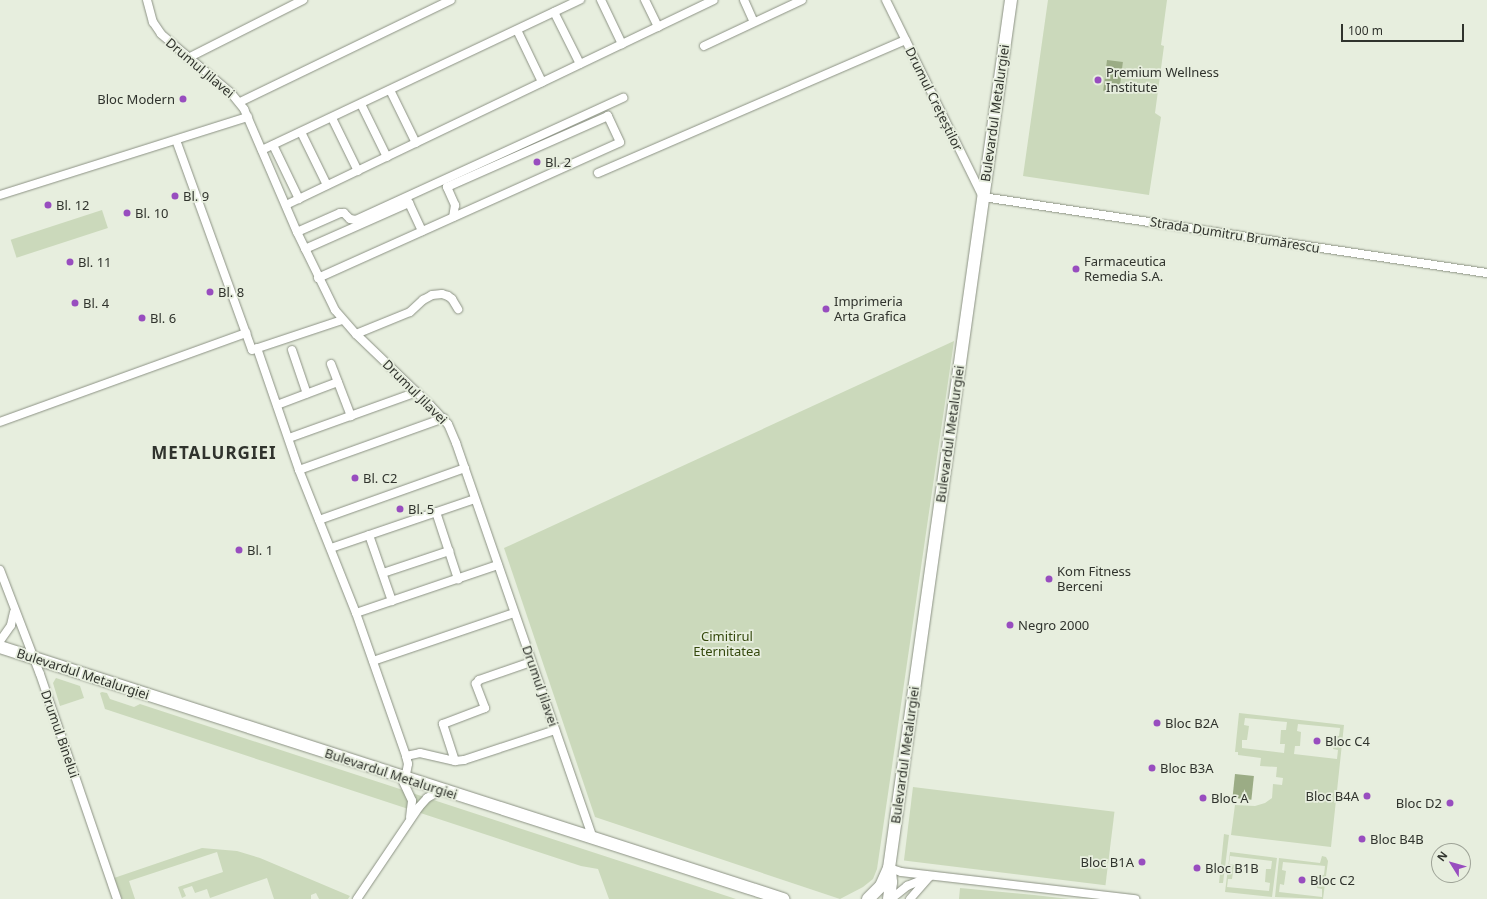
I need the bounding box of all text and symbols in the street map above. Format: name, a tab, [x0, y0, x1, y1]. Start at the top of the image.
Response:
scale bar	[1343, 16, 1466, 42]
text: 100 m	[1348, 22, 1383, 39]
street label: Drumul Jilavei	[163, 35, 237, 101]
street label: Bulevardul Metalurgiei	[978, 43, 1012, 183]
street label: Drumul Crețeștilor	[902, 45, 966, 153]
place label: Premium Wellness Institute	[1106, 65, 1219, 96]
marker: Premium Wellness Institute	[1093, 75, 1103, 85]
place label: Bloc Modern	[97, 91, 175, 107]
marker: Bloc Modern	[178, 94, 188, 104]
place label: Bl. 2	[545, 154, 571, 170]
marker: Bl. 2	[532, 157, 542, 167]
place label: Bl. 9	[183, 188, 209, 204]
marker: Bl. 9	[170, 191, 180, 201]
place label: Bl. 12	[56, 197, 90, 213]
marker: Bl. 12	[43, 200, 53, 210]
place label: Bl. 10	[135, 205, 169, 221]
marker: Bl. 10	[122, 208, 132, 218]
street label: Strada Dumitru Brumărescu	[1149, 214, 1321, 256]
place label: Bl. 11	[78, 254, 112, 270]
place label: Farmaceutica Remedia S.A.	[1084, 254, 1166, 285]
marker: Bl. 11	[65, 257, 75, 267]
marker: Farmaceutica Remedia S.A.	[1071, 264, 1081, 274]
place label: Bl. 8	[218, 284, 244, 300]
marker: Bl. 8	[205, 287, 215, 297]
place label: Imprimeria Arta Grafica	[834, 294, 906, 325]
place label: Bl. 4	[83, 295, 109, 311]
marker: Bl. 4	[70, 298, 80, 308]
marker: Imprimeria Arta Grafica	[821, 304, 831, 314]
place label: Bl. 6	[150, 310, 176, 326]
marker: Bl. 6	[137, 313, 147, 323]
street label: Drumul Jilavei	[380, 357, 450, 427]
street label: Bulevardul Metalurgiei	[933, 364, 967, 504]
district label: METALURGIEI	[151, 443, 277, 463]
place label: Bl. C2	[363, 470, 397, 486]
marker: Bl. C2	[350, 473, 360, 483]
place label: Bl. 5	[408, 501, 434, 517]
marker: Bl. 5	[395, 504, 405, 514]
place label: Bl. 1	[247, 542, 273, 558]
marker: Bl. 1	[234, 545, 244, 555]
place label: Kom Fitness Berceni	[1057, 564, 1131, 595]
marker: Kom Fitness Berceni	[1044, 574, 1054, 584]
place label: Negro 2000	[1018, 617, 1089, 633]
marker: Negro 2000	[1005, 620, 1015, 630]
park label: Cimitirul Eternitatea	[693, 629, 761, 660]
street label: Drumul Jilavei	[519, 643, 561, 729]
street label: Bulevardul Metalurgiei	[15, 645, 151, 703]
street label: Bulevardul Metalurgiei	[888, 685, 922, 825]
street label: Drumul Binelui	[38, 688, 82, 780]
place label: Bloc B2A	[1165, 715, 1218, 731]
marker: Bloc B2A	[1152, 718, 1162, 728]
place label: Bloc C4	[1325, 733, 1370, 749]
marker: Bloc C4	[1312, 736, 1322, 746]
street label: Bulevardul Metalurgiei	[323, 745, 459, 803]
place label: Bloc B3A	[1160, 760, 1213, 776]
marker: Bloc B3A	[1147, 763, 1157, 773]
place label: Bloc B4A	[1306, 788, 1359, 804]
place label: Bloc A	[1211, 790, 1249, 806]
marker: Bloc B4A	[1362, 791, 1372, 801]
marker: Bloc A	[1198, 793, 1208, 803]
place label: Bloc D2	[1396, 795, 1442, 811]
marker: Bloc D2	[1445, 798, 1455, 808]
place label: Bloc B4B	[1370, 831, 1424, 847]
marker: Bloc B4B	[1357, 834, 1367, 844]
north arrow	[1431, 843, 1471, 883]
text: N	[1433, 848, 1450, 864]
place label: Bloc B1A	[1081, 854, 1134, 870]
marker: Bloc B1A	[1137, 857, 1147, 867]
place label: Bloc B1B	[1205, 860, 1259, 876]
marker: Bloc B1B	[1192, 863, 1202, 873]
place label: Bloc C2	[1310, 872, 1355, 888]
marker: Bloc C2	[1297, 875, 1307, 885]

